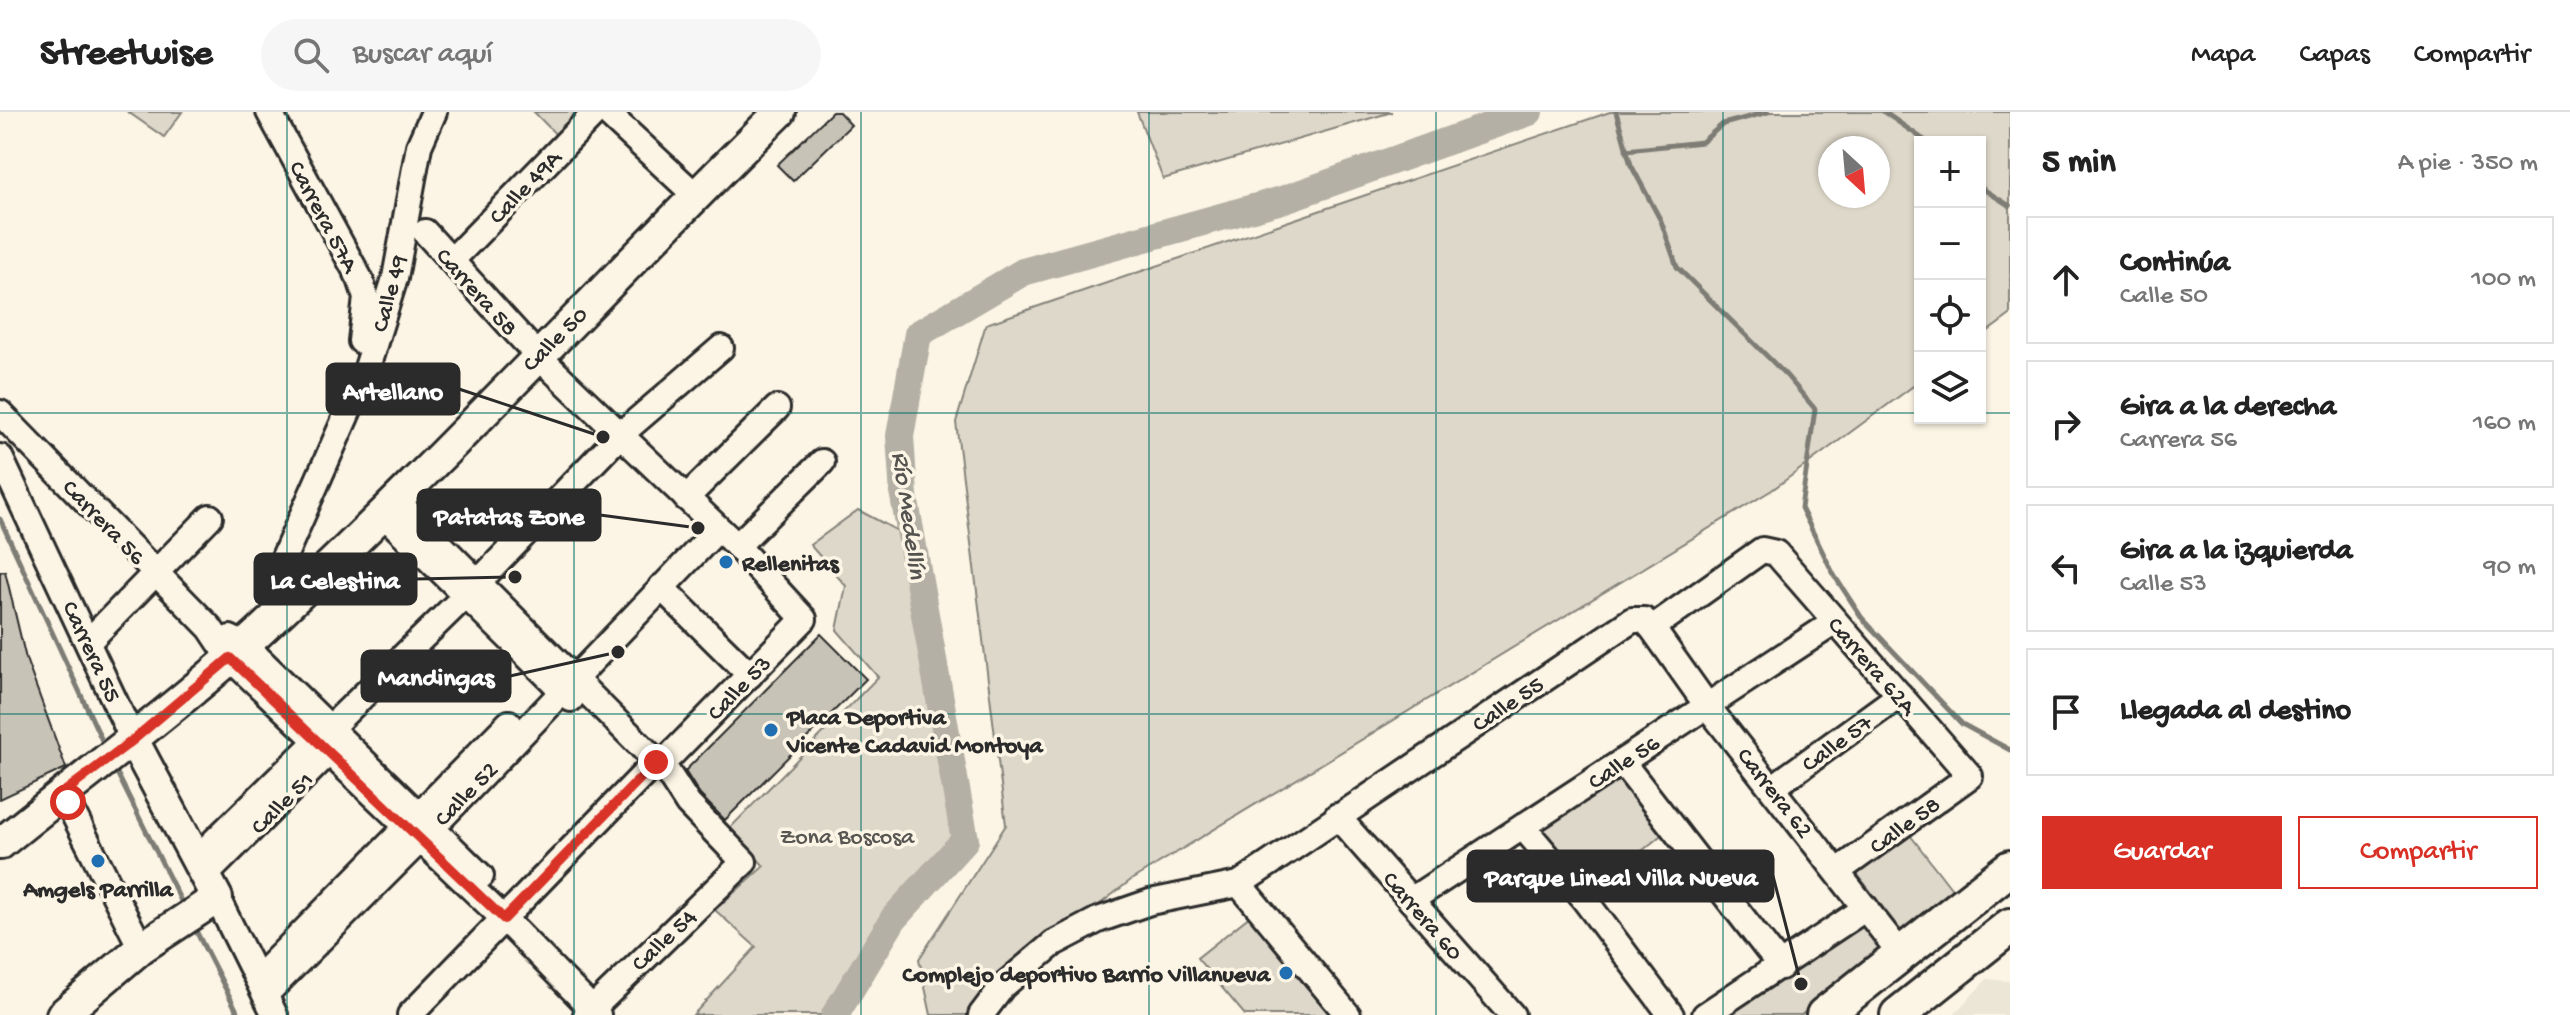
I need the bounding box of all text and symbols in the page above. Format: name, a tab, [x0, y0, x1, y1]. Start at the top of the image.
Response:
search box	[261, 19, 821, 91]
text: Streetwise	[40, 33, 213, 77]
icon: search	[289, 33, 333, 77]
text: Buscar aquí	[353, 38, 493, 73]
text: Mapa	[2191, 39, 2255, 72]
text: Capas	[2299, 39, 2370, 72]
text: Compartir	[2414, 39, 2530, 72]
north arrow	[1818, 136, 1890, 208]
map controls	[1914, 136, 1986, 424]
button: +	[1914, 136, 1986, 208]
street label: Calle 49A	[484, 144, 570, 232]
text: 5 min	[2042, 144, 2116, 184]
text: A pie · 350 m	[2398, 149, 2538, 180]
street label: Carrera 57A	[280, 157, 364, 280]
button: −	[1914, 208, 1986, 280]
street label: Carrera 58	[428, 243, 523, 344]
text: Continúa	[2120, 247, 2230, 282]
street label: Calle 49	[367, 252, 416, 336]
icon: ahead	[2044, 258, 2088, 302]
text: 100 m	[2471, 265, 2536, 296]
button: locate	[1914, 280, 1986, 352]
text: Calle 50	[2120, 282, 2208, 313]
street label: Calle 50	[518, 302, 595, 379]
button: layers	[1914, 352, 1986, 424]
callout: Artellano	[327, 364, 459, 414]
text: Artellano	[342, 379, 444, 410]
text: Gira a la derecha	[2120, 391, 2336, 426]
icon: right	[2044, 402, 2088, 446]
text: 160 m	[2473, 409, 2536, 440]
text: Carrera 56	[2120, 426, 2237, 457]
water label: Río Medellín	[882, 450, 931, 582]
street label: Carrera 56	[55, 475, 151, 573]
callout: Patatas Zone	[418, 490, 600, 540]
text: Patatas Zone	[432, 504, 586, 535]
text: Gira a la izquierda	[2120, 535, 2353, 570]
icon: left	[2044, 546, 2088, 590]
place label: Rellenitas	[741, 551, 840, 580]
marker: Rellenitas	[717, 553, 735, 571]
text: 90 m	[2484, 553, 2536, 584]
callout: La Celestina	[255, 554, 416, 604]
text: La Celestina	[270, 568, 401, 599]
text: Calle 53	[2120, 570, 2207, 601]
street label: Carrera 55	[54, 597, 126, 708]
street label: Carrera 62A	[1820, 612, 1922, 724]
callout: Mandingas	[362, 651, 510, 701]
street label: Calle 53	[702, 651, 779, 728]
text: Mandingas	[378, 665, 496, 696]
street label: Calle 55	[1468, 671, 1550, 740]
icon: arrive	[2044, 690, 2088, 734]
text: Llegada al destino	[2120, 695, 2351, 730]
place label: Placa Deportiva Vicente Cadavid Montoya	[785, 705, 1044, 762]
street label: Calle 57	[1797, 709, 1879, 780]
marker: Placa Deportiva Vicente Cadavid Montoya	[762, 721, 780, 739]
street label: Calle 56	[1584, 730, 1667, 798]
street label: Carrera 62	[1729, 743, 1818, 845]
route end	[638, 744, 674, 780]
street label: Calle 52	[430, 757, 506, 834]
street label: Calle 51	[246, 767, 321, 842]
route start	[50, 784, 86, 820]
street label: Calle 58	[1865, 791, 1947, 862]
button: Guardar	[2042, 816, 2282, 889]
button: Compartir	[2298, 816, 2538, 889]
park label: Zona Boscosa	[780, 824, 915, 853]
callout: Parque Lineal Villa Nueva	[1468, 851, 1773, 901]
marker: Amgels Parrilla	[89, 852, 107, 870]
text: Parque Lineal Villa Nueva	[1482, 865, 1759, 896]
street label: Carrera 60	[1375, 867, 1468, 968]
place label: Amgels Parrilla	[22, 877, 175, 906]
street label: Calle 54	[627, 904, 705, 979]
place label: Complejo deportivo Barrio Villanueva	[903, 962, 1272, 991]
marker: Complejo deportivo Barrio Villanueva	[1277, 964, 1295, 982]

